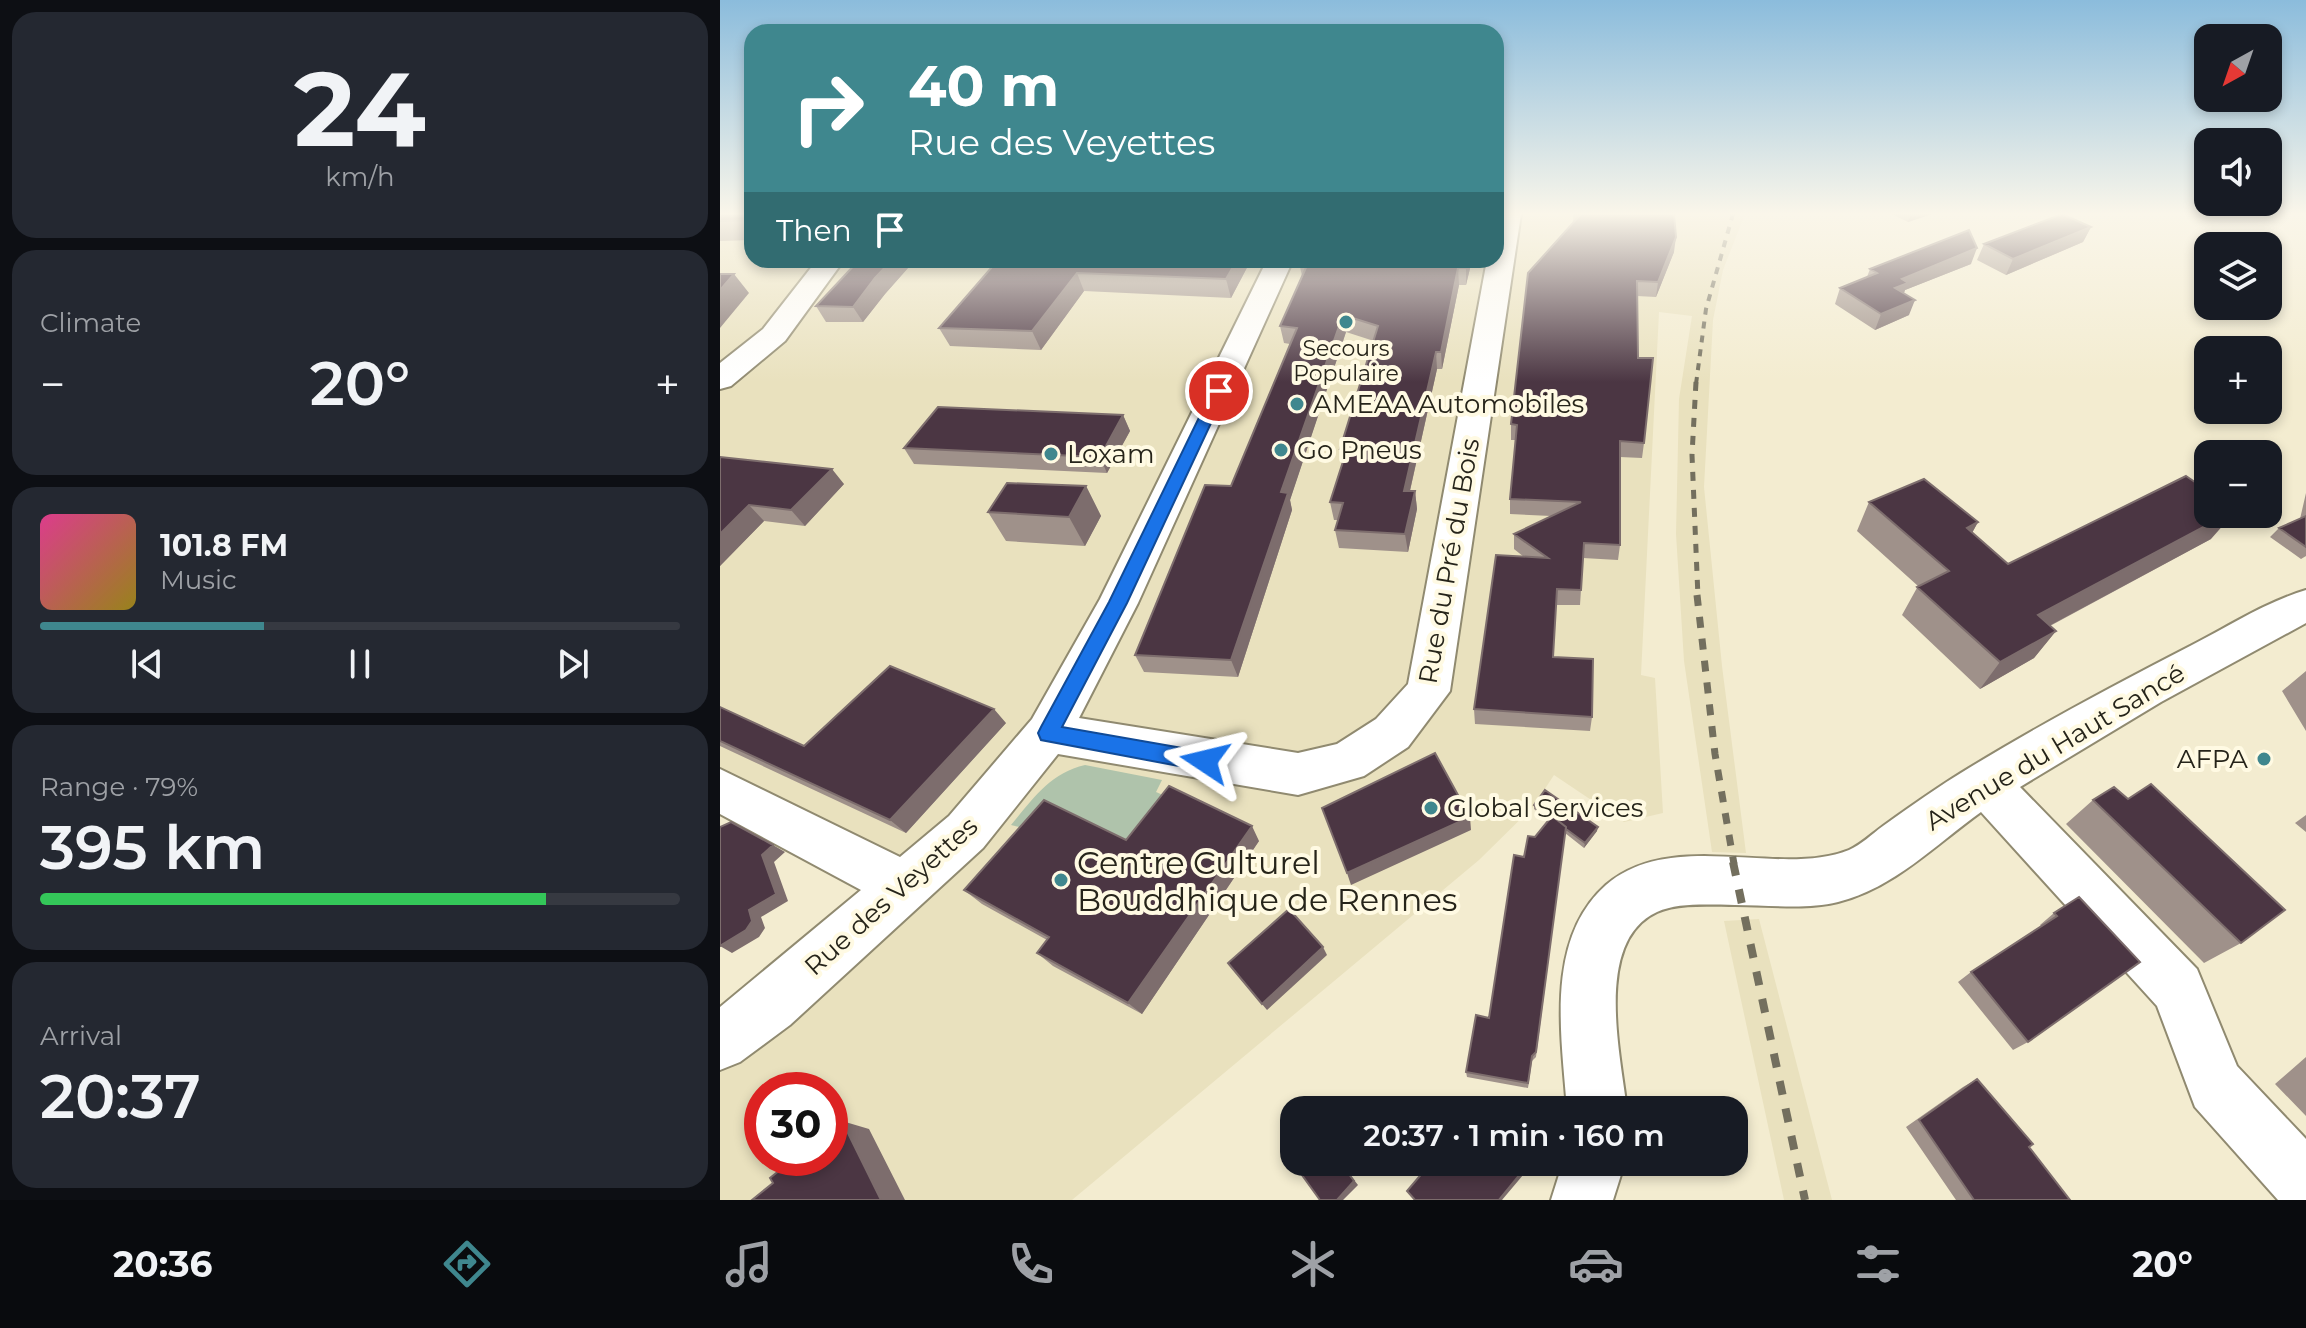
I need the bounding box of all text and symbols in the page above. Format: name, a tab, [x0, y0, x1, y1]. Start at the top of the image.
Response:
north arrow	[2194, 24, 2282, 112]
map controls	[2194, 24, 2282, 528]
text: 24	[294, 45, 426, 172]
text: 40 m	[908, 52, 1059, 120]
icon: right	[776, 56, 880, 160]
text: Rue des Veyettes	[908, 120, 1215, 164]
button: sound	[2194, 128, 2282, 216]
text: km/h	[325, 161, 395, 193]
icon: arrive	[868, 208, 912, 252]
text: Then	[776, 212, 852, 249]
button: layers	[2194, 232, 2282, 320]
text: Climate	[40, 307, 141, 339]
marker: Secours Populaire	[1337, 313, 1355, 331]
place label: Secours Populaire	[1293, 335, 1399, 387]
button: +	[2194, 336, 2282, 424]
text: 20°	[310, 347, 410, 420]
text: −	[40, 357, 65, 411]
text: +	[655, 357, 680, 411]
pin	[1185, 357, 1253, 425]
icon: arrive	[1197, 369, 1241, 413]
place label: AMEAA Automobiles	[1313, 388, 1584, 420]
marker: AMEAA Automobiles	[1288, 395, 1306, 413]
place label: Go Pneus	[1297, 434, 1422, 466]
street label: Rue du Pré du Bois	[1412, 436, 1486, 686]
place label: Loxam	[1067, 438, 1155, 470]
button: −	[2194, 440, 2282, 528]
marker: Go Pneus	[1272, 441, 1290, 459]
marker: Loxam	[1042, 445, 1060, 463]
text: 101.8 FM	[160, 527, 288, 564]
text: Music	[160, 564, 237, 596]
icon: previous	[125, 642, 169, 686]
icon: pause	[338, 642, 382, 686]
icon: next	[551, 642, 595, 686]
street label: Avenue du Haut Sancé	[1919, 657, 2191, 837]
position arrow	[1163, 719, 1247, 803]
place label: AFPA	[2177, 743, 2248, 775]
marker: AFPA	[2255, 750, 2273, 768]
text: Range · 79%	[40, 771, 198, 803]
place label: Global Services	[1447, 792, 1643, 824]
marker: Global Services	[1422, 799, 1440, 817]
street label: Rue des Veyettes	[798, 810, 984, 982]
text: 395 km	[40, 811, 265, 884]
place label: Centre Culturel Bouddhique de Rennes	[1077, 843, 1457, 919]
marker: Centre Culturel Bouddhique de Rennes	[1052, 871, 1070, 889]
text: Arrival	[40, 1020, 122, 1052]
text: 20:37	[40, 1060, 201, 1133]
speed limit sign: 30	[744, 1072, 848, 1176]
text: 20:37 · 1 min · 160 m	[1363, 1117, 1665, 1154]
icon: directions	[439, 1236, 495, 1292]
icon: music	[721, 1236, 777, 1292]
icon: phone	[1003, 1236, 1059, 1292]
icon: climate	[1285, 1236, 1341, 1292]
icon: car	[1568, 1236, 1624, 1292]
icon: filters	[1850, 1236, 1906, 1292]
text: 20:36	[113, 1242, 212, 1286]
text: 20°	[2132, 1242, 2193, 1286]

